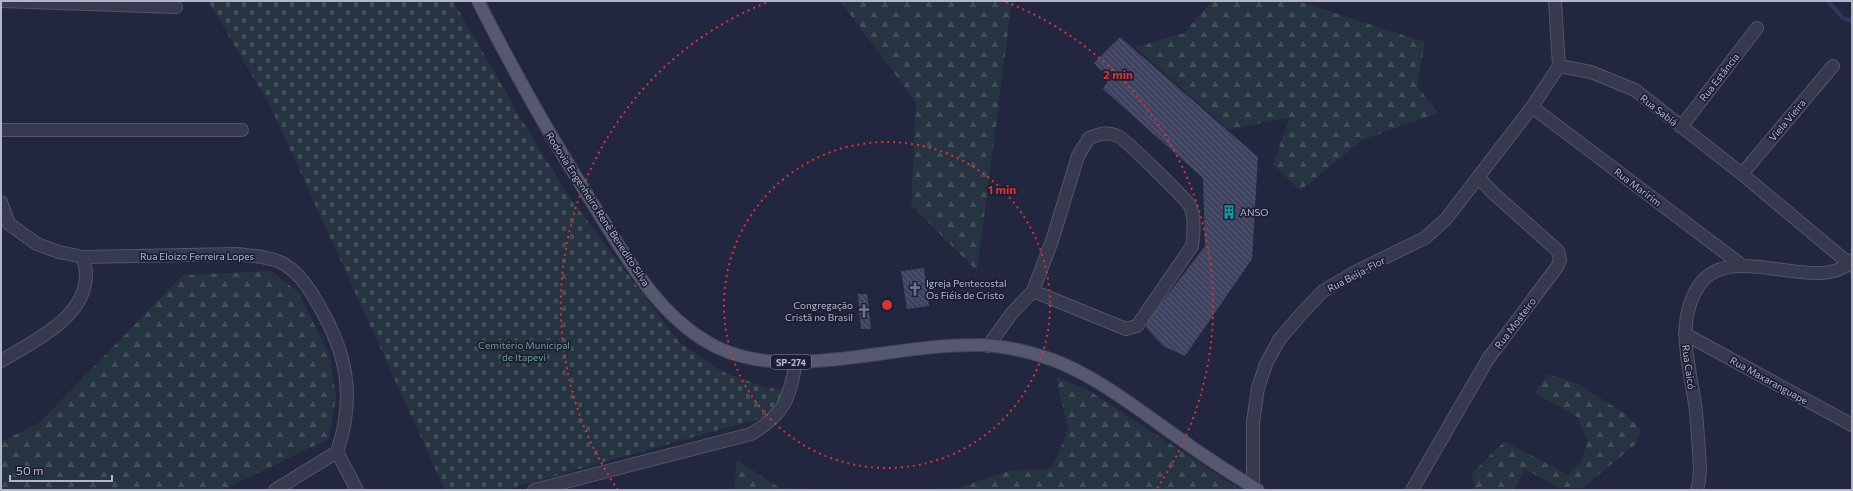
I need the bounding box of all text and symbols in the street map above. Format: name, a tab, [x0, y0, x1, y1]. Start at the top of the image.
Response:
street label: Rua Estância	[1697, 51, 1741, 103]
text: 2 min	[1103, 67, 1133, 81]
street label: Rua Sabiá	[1638, 92, 1680, 128]
street label: Viela Vieira	[1766, 97, 1808, 143]
street label: Rodovia Engenheiro Renê Benedito Silva	[544, 130, 652, 288]
street label: Rua Maririm	[1612, 165, 1664, 209]
text: 1 min	[988, 182, 1016, 196]
building icon: ANSO	[1221, 204, 1237, 220]
place label: ANSO	[1240, 206, 1268, 218]
street label: Rua Eloizo Ferreira Lopes	[140, 250, 255, 262]
street label: Rua Beija-Flor	[1325, 254, 1387, 294]
place label: Igreja Pentecostal Os Fiéis de Cristo	[926, 277, 1007, 301]
church icon: Igreja Pentecostal Os Fiéis de Cristo	[907, 281, 923, 297]
street label: Rua Mosteiro	[1492, 295, 1538, 351]
centre of rings	[880, 298, 894, 312]
place label: Congregação Cristã no Brasil	[785, 299, 853, 323]
church icon: Congregação Cristã no Brasil	[856, 303, 872, 319]
park label: Cemitério Municipal de Itapevi	[478, 339, 570, 363]
street label: Rua Caicó	[1680, 344, 1698, 390]
street label: Rua Maxaranguape	[1728, 354, 1810, 406]
road number: SP-274	[771, 355, 811, 369]
scale bar	[10, 457, 112, 483]
text: 50 m	[16, 463, 44, 477]

